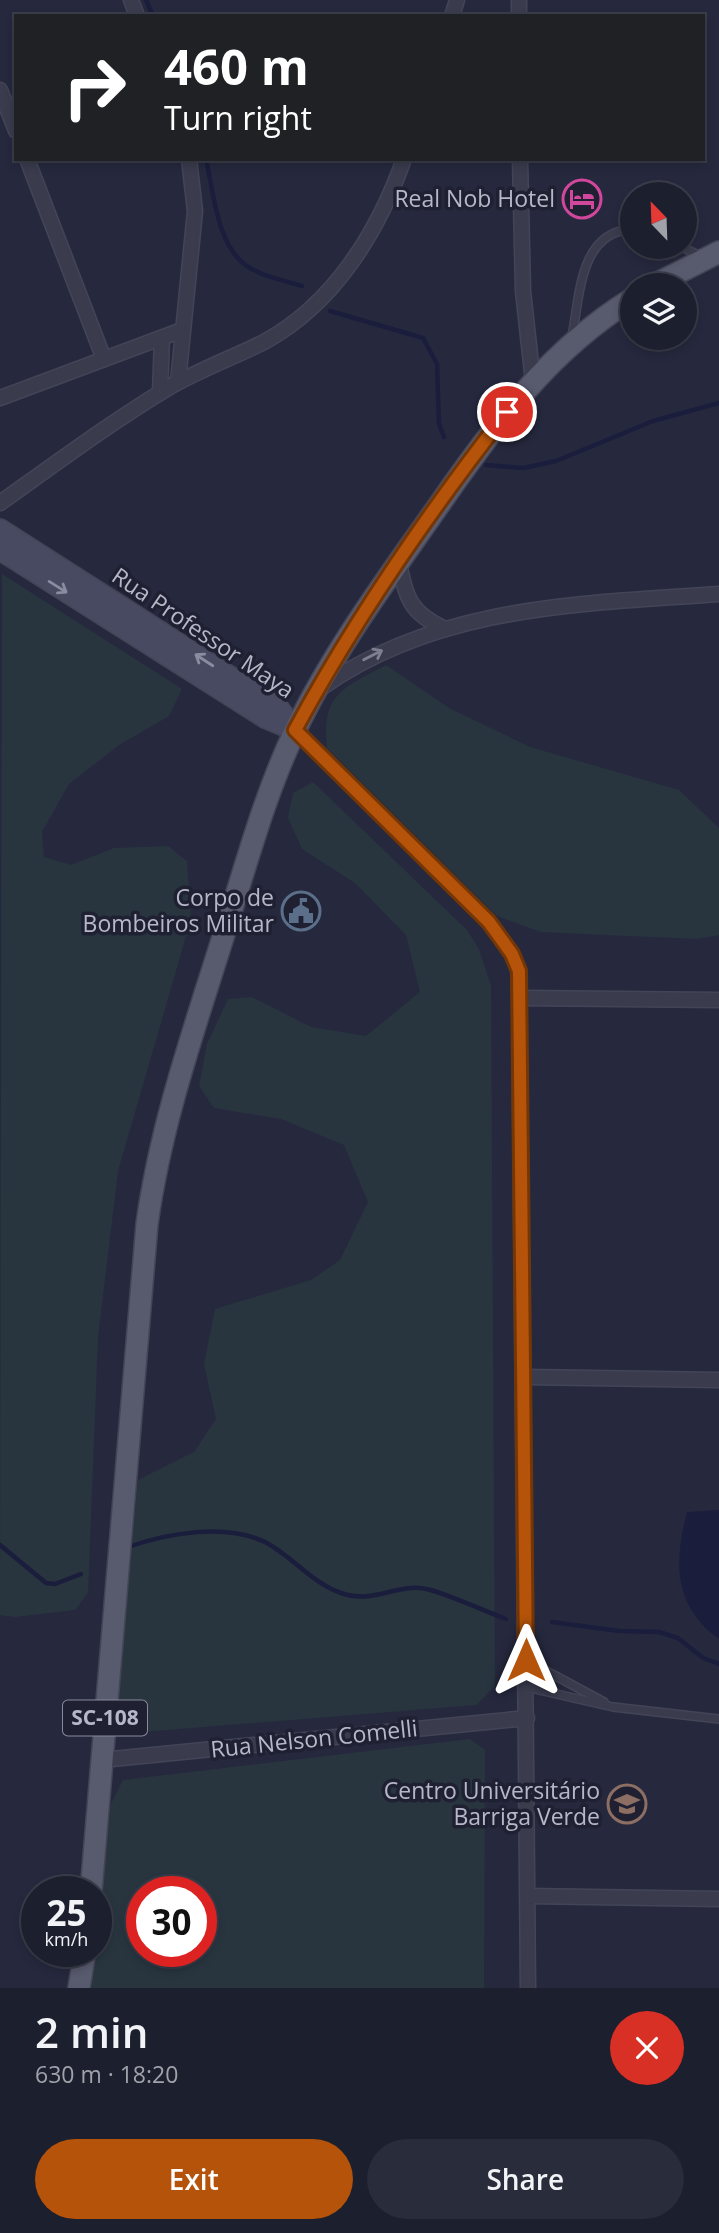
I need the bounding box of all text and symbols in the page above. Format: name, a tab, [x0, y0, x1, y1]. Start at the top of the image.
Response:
text: 460 m	[164, 33, 309, 99]
icon: right	[49, 42, 140, 133]
text: Turn right	[164, 96, 312, 139]
hotel icon: Real Nob Hotel	[561, 178, 603, 220]
place label: Real Nob Hotel	[394, 182, 555, 214]
north arrow	[620, 182, 696, 259]
map controls	[620, 182, 697, 350]
button: layers	[620, 273, 697, 350]
pin	[477, 382, 537, 442]
icon: arrive	[488, 393, 526, 431]
street label: Rua Professor Maya	[106, 559, 301, 705]
one-way arrow	[47, 580, 67, 594]
one-way arrow	[362, 648, 383, 662]
one-way arrow	[194, 652, 214, 666]
place label: Corpo de Bombeiros Militar	[83, 881, 275, 939]
public building icon: Corpo de Bombeiros Militar	[280, 890, 322, 932]
position arrow	[489, 1623, 563, 1697]
road number: SC-108	[63, 1700, 147, 1736]
street label: Rua Nelson Comelli	[209, 1711, 419, 1765]
place label: Centro Universitário Barriga Verde	[384, 1774, 600, 1832]
school or university icon: Centro Universitário Barriga Verde	[606, 1783, 648, 1825]
speed limit sign: 30	[126, 1876, 217, 1967]
text: 25	[46, 1889, 87, 1936]
text: km/h	[45, 1927, 88, 1951]
text: 2 min	[35, 2003, 148, 2060]
button: close	[610, 2011, 684, 2085]
text: 630 m · 18:20	[35, 2058, 178, 2090]
button: Exit	[35, 2139, 353, 2219]
button: Share	[367, 2139, 684, 2219]

